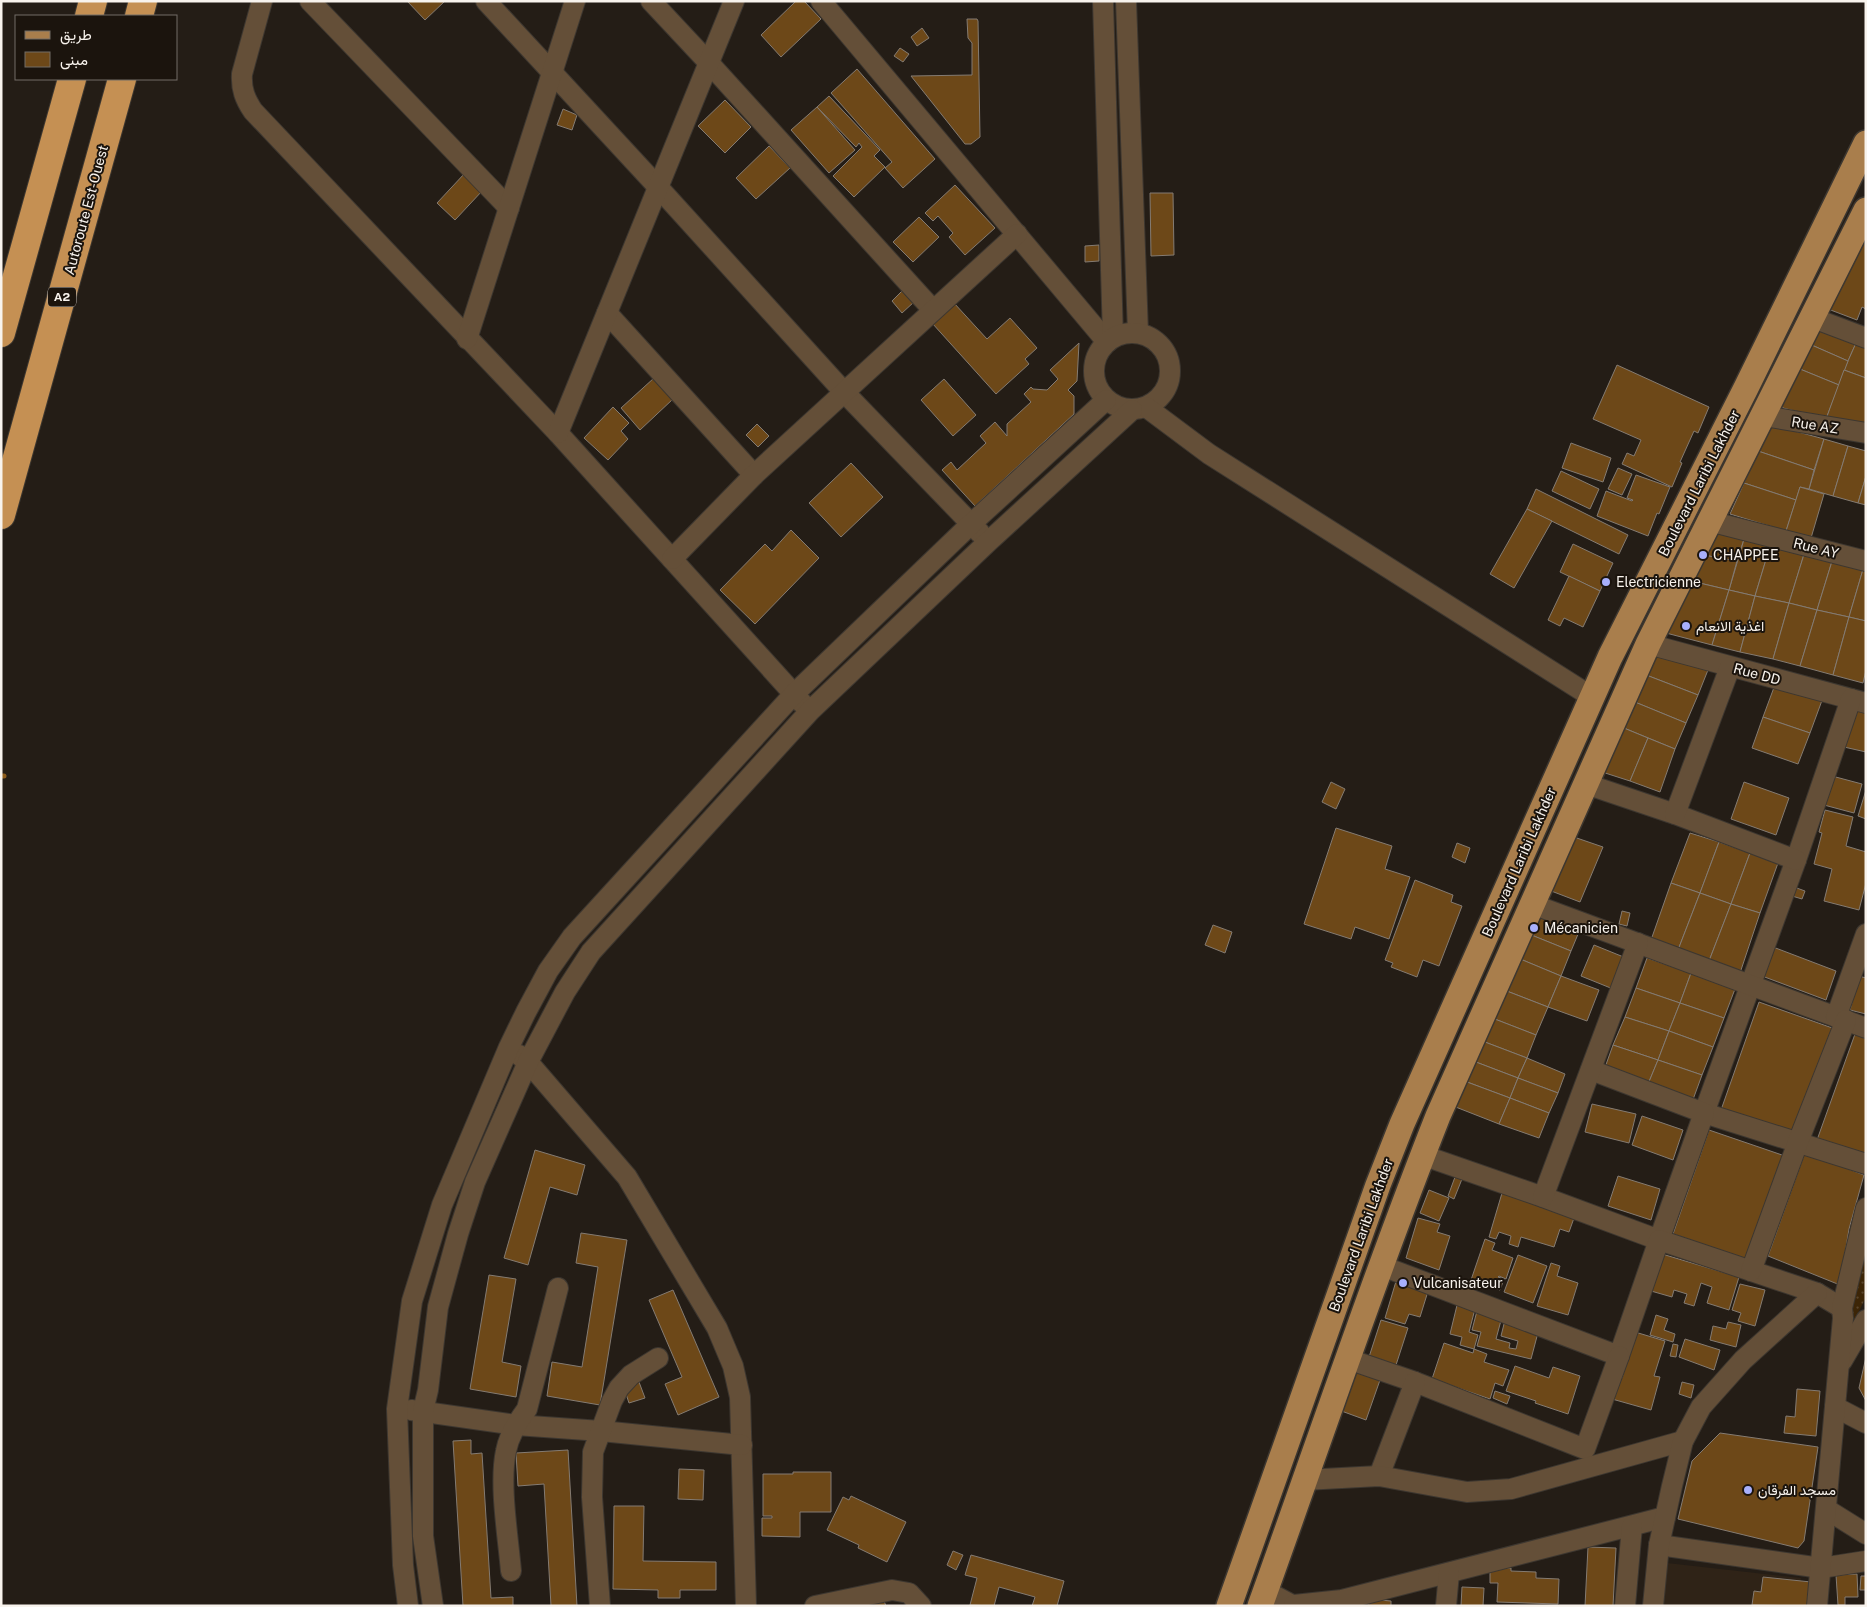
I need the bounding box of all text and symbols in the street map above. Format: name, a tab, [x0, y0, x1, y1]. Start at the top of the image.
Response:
legend	[15, 15, 178, 80]
text: طريق	[60, 26, 92, 45]
text: مبنى	[60, 51, 88, 70]
street label: Autoroute Est-Ouest	[61, 143, 111, 277]
road number: A2	[48, 288, 76, 306]
street label: Boulevard Laribi Lakhder	[1655, 407, 1743, 559]
street label: Rue AZ	[1790, 413, 1840, 437]
street label: Rue AY	[1792, 535, 1841, 561]
place label: CHAPPEE	[1713, 547, 1779, 563]
marker: CHAPPEE	[1697, 549, 1709, 561]
place label: Electricienne	[1616, 574, 1701, 590]
marker: Electricienne	[1600, 576, 1612, 588]
place label: اغذية الانعام	[1696, 618, 1764, 635]
marker: اغذية الانعام	[1680, 620, 1692, 632]
street label: Rue DD	[1732, 660, 1782, 688]
street label: Boulevard Laribi Lakhder	[1479, 785, 1559, 939]
place label: Mécanicien	[1544, 920, 1618, 936]
marker: Mécanicien	[1528, 922, 1540, 934]
street label: Boulevard Laribi Lakhder	[1326, 1156, 1396, 1314]
place label: Vulcanisateur	[1413, 1275, 1503, 1291]
marker: Vulcanisateur	[1397, 1277, 1409, 1289]
place label: مسجد الفرقان	[1758, 1482, 1836, 1499]
marker: مسجد الفرقان	[1742, 1484, 1754, 1496]

